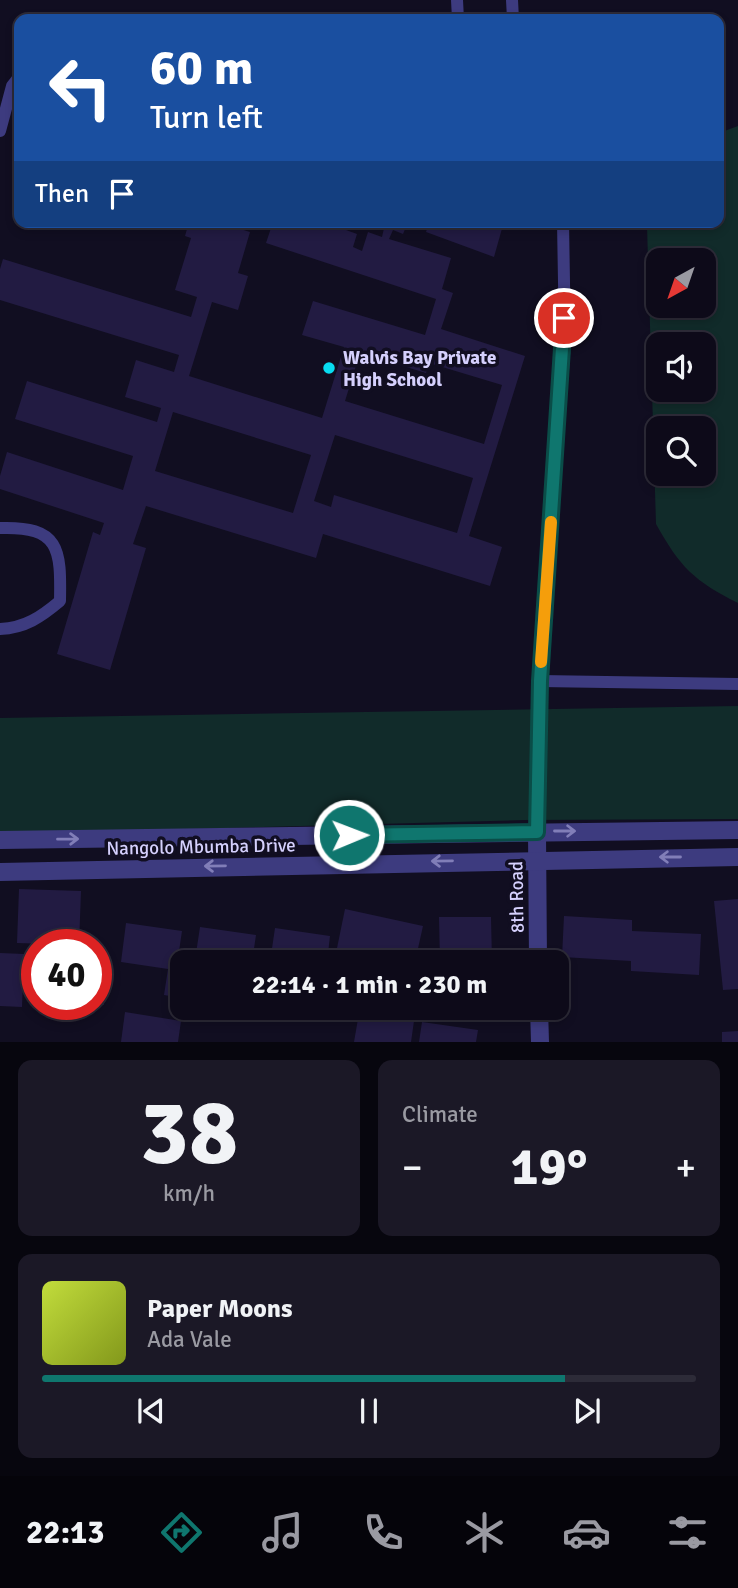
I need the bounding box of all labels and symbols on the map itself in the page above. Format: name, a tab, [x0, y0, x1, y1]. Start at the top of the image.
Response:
north arrow	[646, 248, 716, 318]
pin	[534, 288, 594, 348]
place label: Walvis Bay Private High School	[343, 346, 496, 392]
marker: Walvis Bay Private High School	[321, 360, 337, 376]
position arrow	[312, 798, 386, 872]
one-way arrow	[553, 824, 576, 838]
one-way arrow	[56, 832, 79, 846]
street label: Nangolo Mbumba Drive	[106, 833, 296, 861]
one-way arrow	[659, 851, 682, 864]
one-way arrow	[431, 854, 454, 868]
one-way arrow	[204, 860, 227, 873]
street label: 8th Road	[504, 861, 530, 933]
speed limit sign: 40	[21, 929, 112, 1020]

